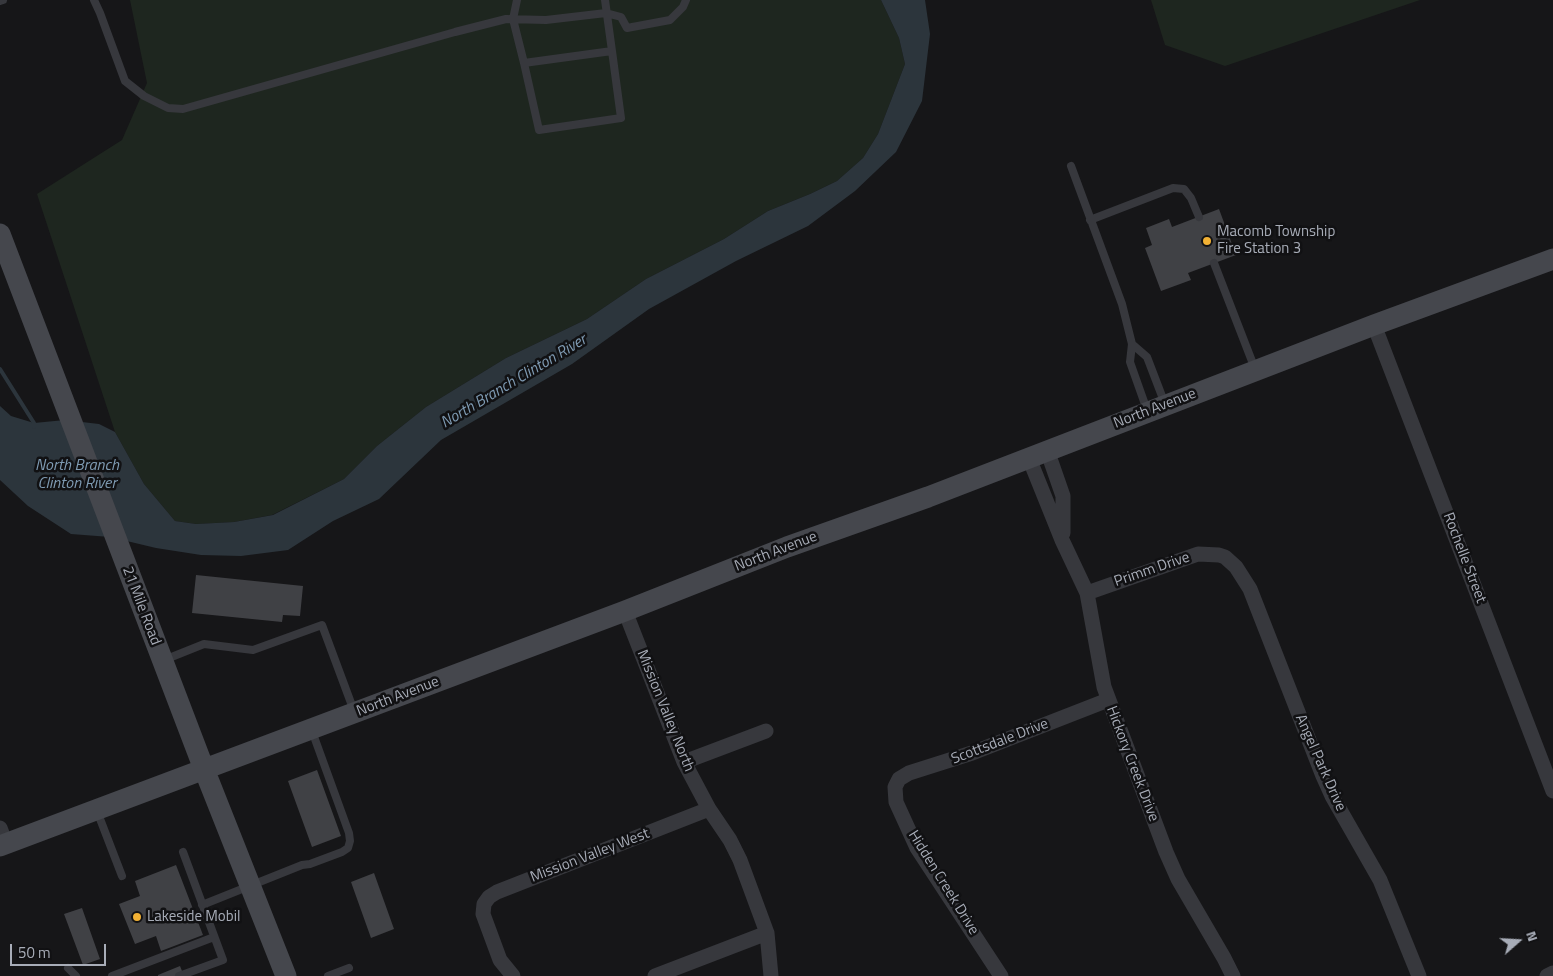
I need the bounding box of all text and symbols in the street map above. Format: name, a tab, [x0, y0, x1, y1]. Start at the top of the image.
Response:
place label: Macomb Township Fire Station 3	[1217, 223, 1335, 258]
marker: Macomb Township Fire Station 3	[1201, 235, 1213, 247]
water label: North Branch Clinton River	[438, 331, 590, 433]
street label: North Avenue	[1111, 385, 1199, 433]
water label: North Branch Clinton River	[35, 456, 119, 494]
street label: Rochelle Street	[1438, 510, 1490, 606]
street label: North Avenue	[732, 528, 820, 576]
street label: Primm Drive	[1112, 549, 1192, 591]
street label: 21 Mile Road	[118, 564, 164, 648]
street label: Mission Valley North	[632, 648, 698, 774]
street label: North Avenue	[354, 673, 442, 721]
street label: Hickory Creek Drive	[1102, 704, 1162, 824]
street label: Angel Park Drive	[1291, 712, 1349, 814]
street label: Scottsdale Drive	[949, 715, 1051, 769]
street label: Mission Valley West	[528, 825, 652, 887]
street label: Hidden Creek Drive	[904, 827, 982, 939]
place label: Lakeside Mobil	[147, 908, 240, 926]
marker: Lakeside Mobil	[131, 911, 143, 923]
north arrow	[1493, 916, 1543, 966]
text: N	[1521, 928, 1544, 944]
scale bar	[12, 934, 109, 966]
text: 50 m	[18, 941, 51, 964]

